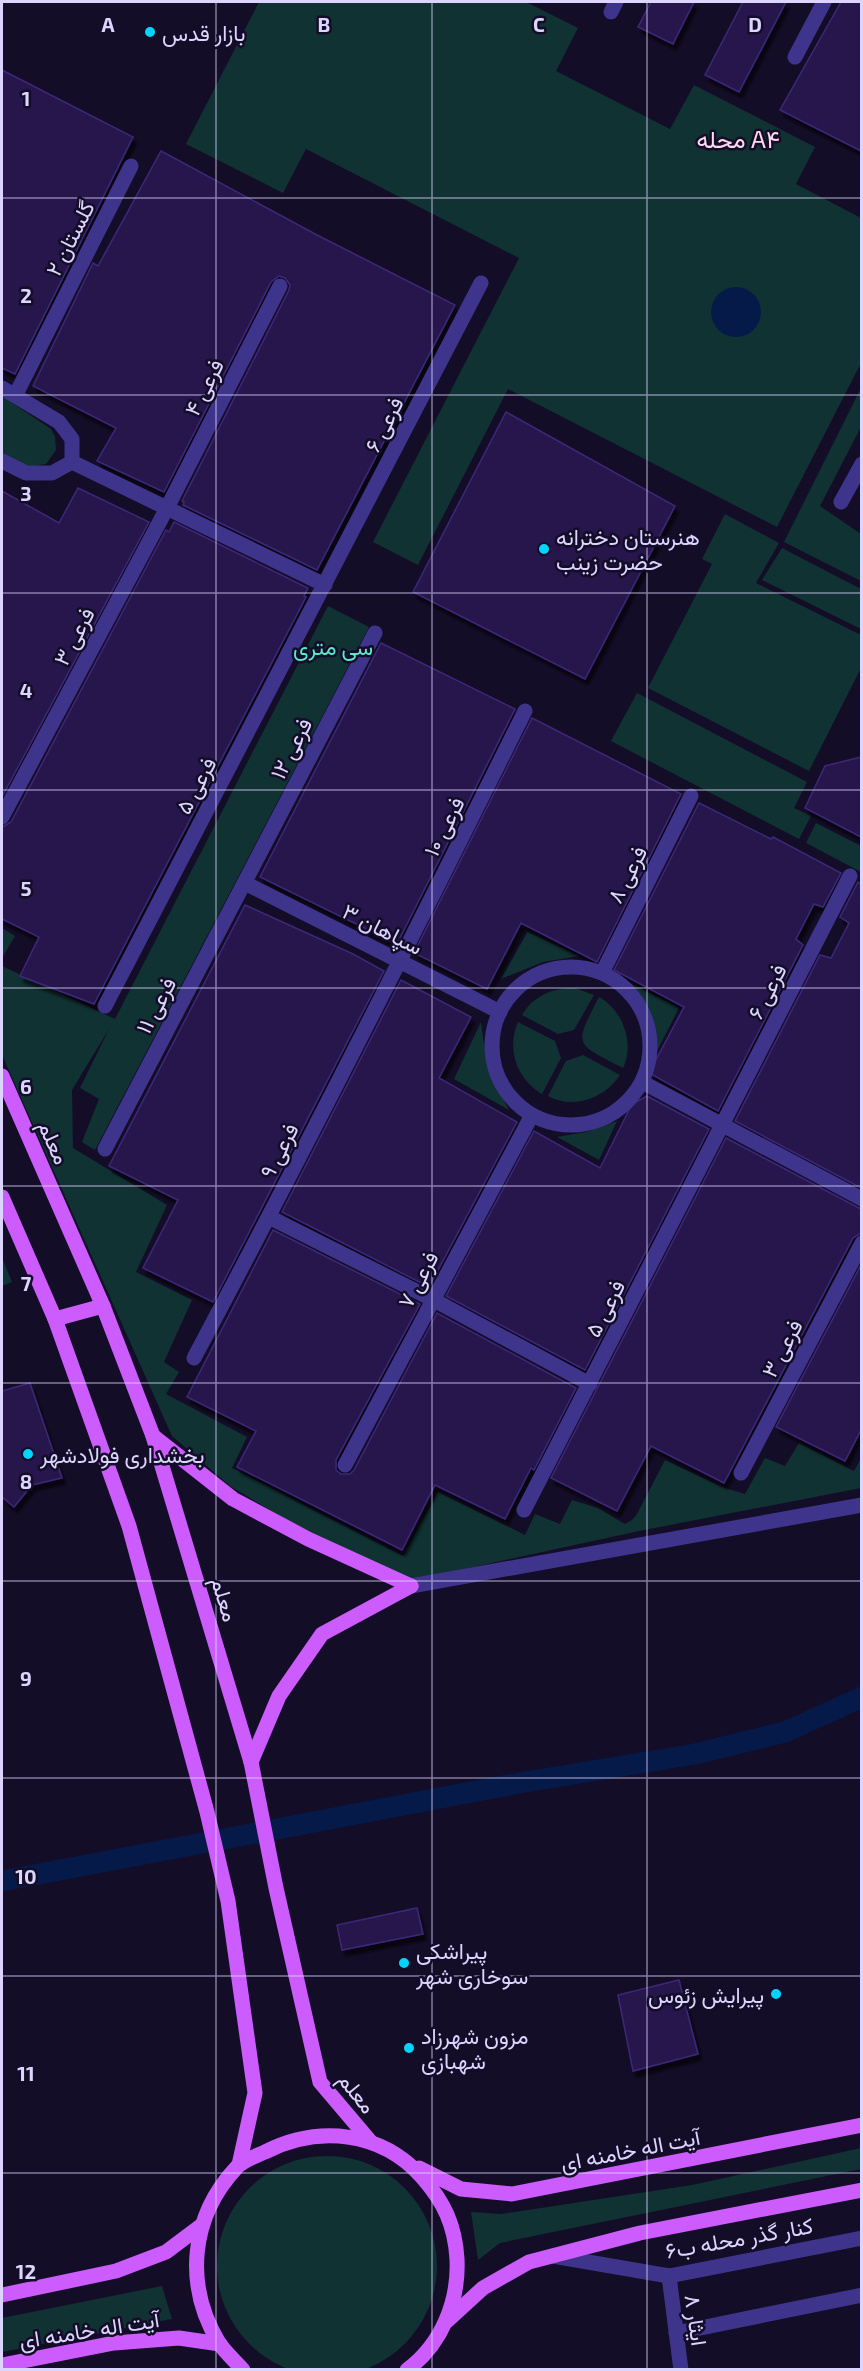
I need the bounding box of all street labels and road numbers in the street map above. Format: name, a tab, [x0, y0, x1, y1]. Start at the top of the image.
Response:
street label: گلستان ۲	[39, 196, 100, 280]
street label: فرعی ۴	[178, 354, 230, 421]
street label: فرعی ۶	[358, 392, 410, 457]
street label: فرعی ۳	[47, 603, 101, 670]
street label: فرعی ۱۲	[264, 713, 318, 784]
street label: فرعی ۵	[169, 752, 222, 819]
street label: فرعی ۱۰	[417, 792, 471, 861]
street label: فرعی ۸	[601, 841, 653, 908]
street label: سپاهان ۳	[337, 897, 427, 962]
street label: فرعی ۶	[741, 959, 793, 1024]
street label: فرعی ۱۱	[129, 972, 182, 1039]
street label: معلم	[31, 1116, 76, 1169]
street label: فرعی ۹	[253, 1118, 305, 1183]
street label: فرعی ۷	[391, 1246, 444, 1313]
street label: فرعی ۵	[579, 1275, 631, 1342]
street label: فرعی ۳	[755, 1315, 809, 1382]
street label: معلم	[204, 1574, 245, 1625]
street label: معلم	[331, 2066, 382, 2120]
street label: آیت اله خامنه ای	[558, 2122, 704, 2177]
street label: کنار گذر محله ب۶	[663, 2211, 815, 2265]
street label: ایثار ۸	[679, 2293, 713, 2348]
street label: آیت اله خامنه ای	[17, 2305, 163, 2355]

